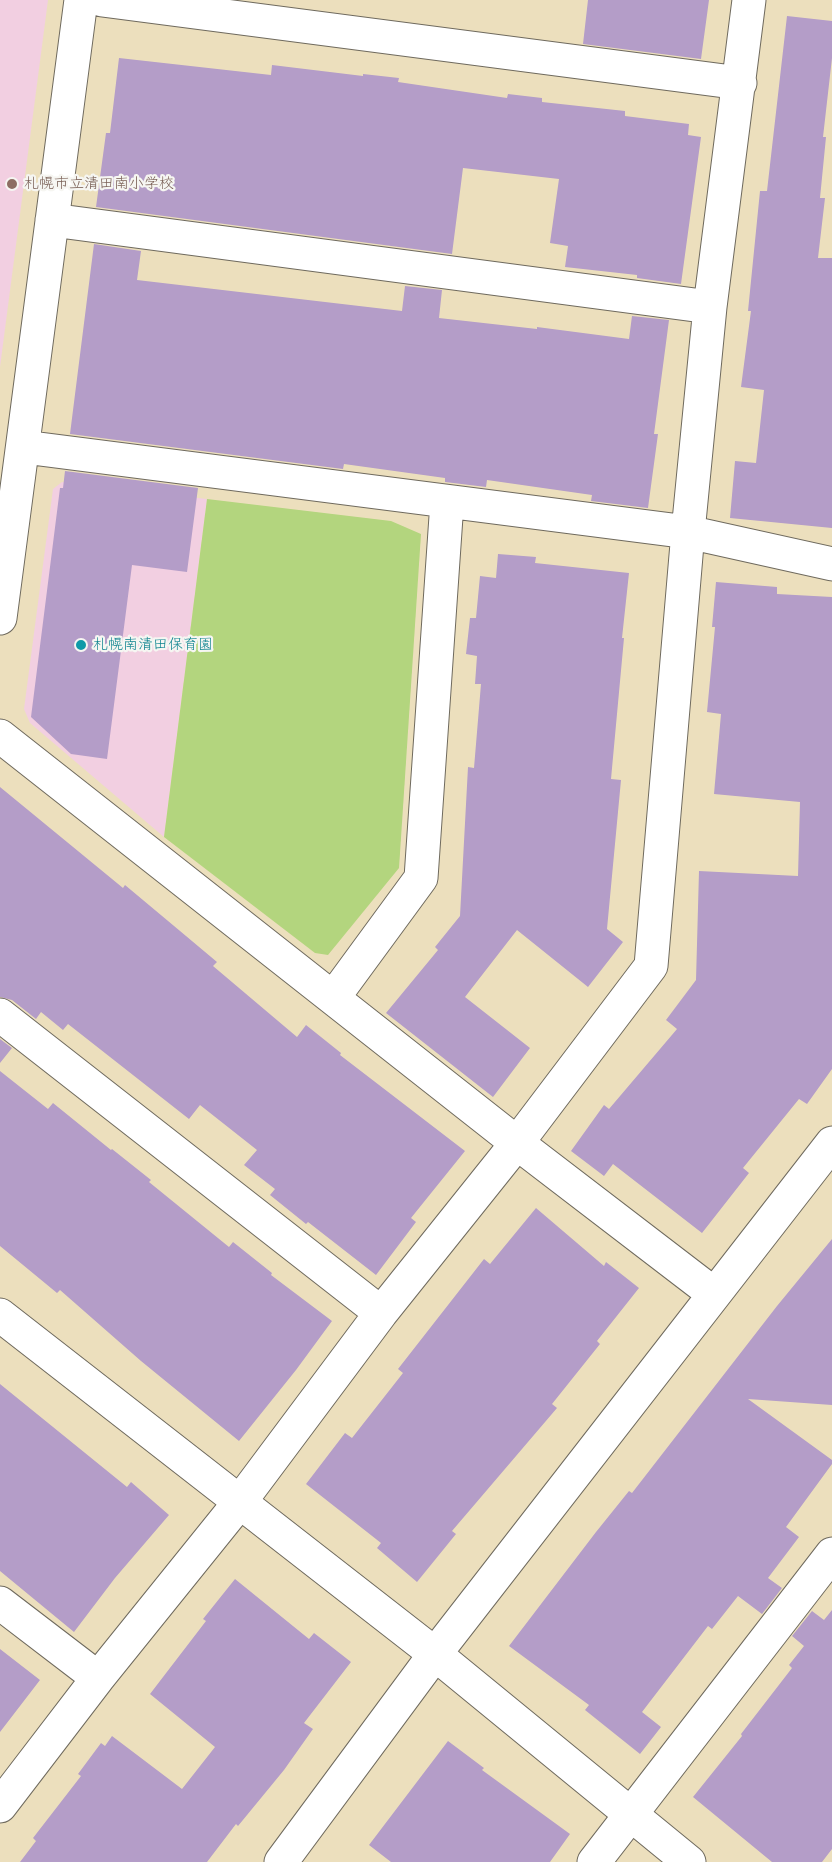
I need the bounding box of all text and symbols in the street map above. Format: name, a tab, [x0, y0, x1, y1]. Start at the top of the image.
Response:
place label: 札幌市立清田南小学校	[24, 175, 174, 193]
marker: 札幌市立清田南小学校	[5, 177, 19, 191]
place label: 札幌南清田保育園	[93, 636, 213, 654]
marker: 札幌南清田保育園	[74, 638, 88, 652]

